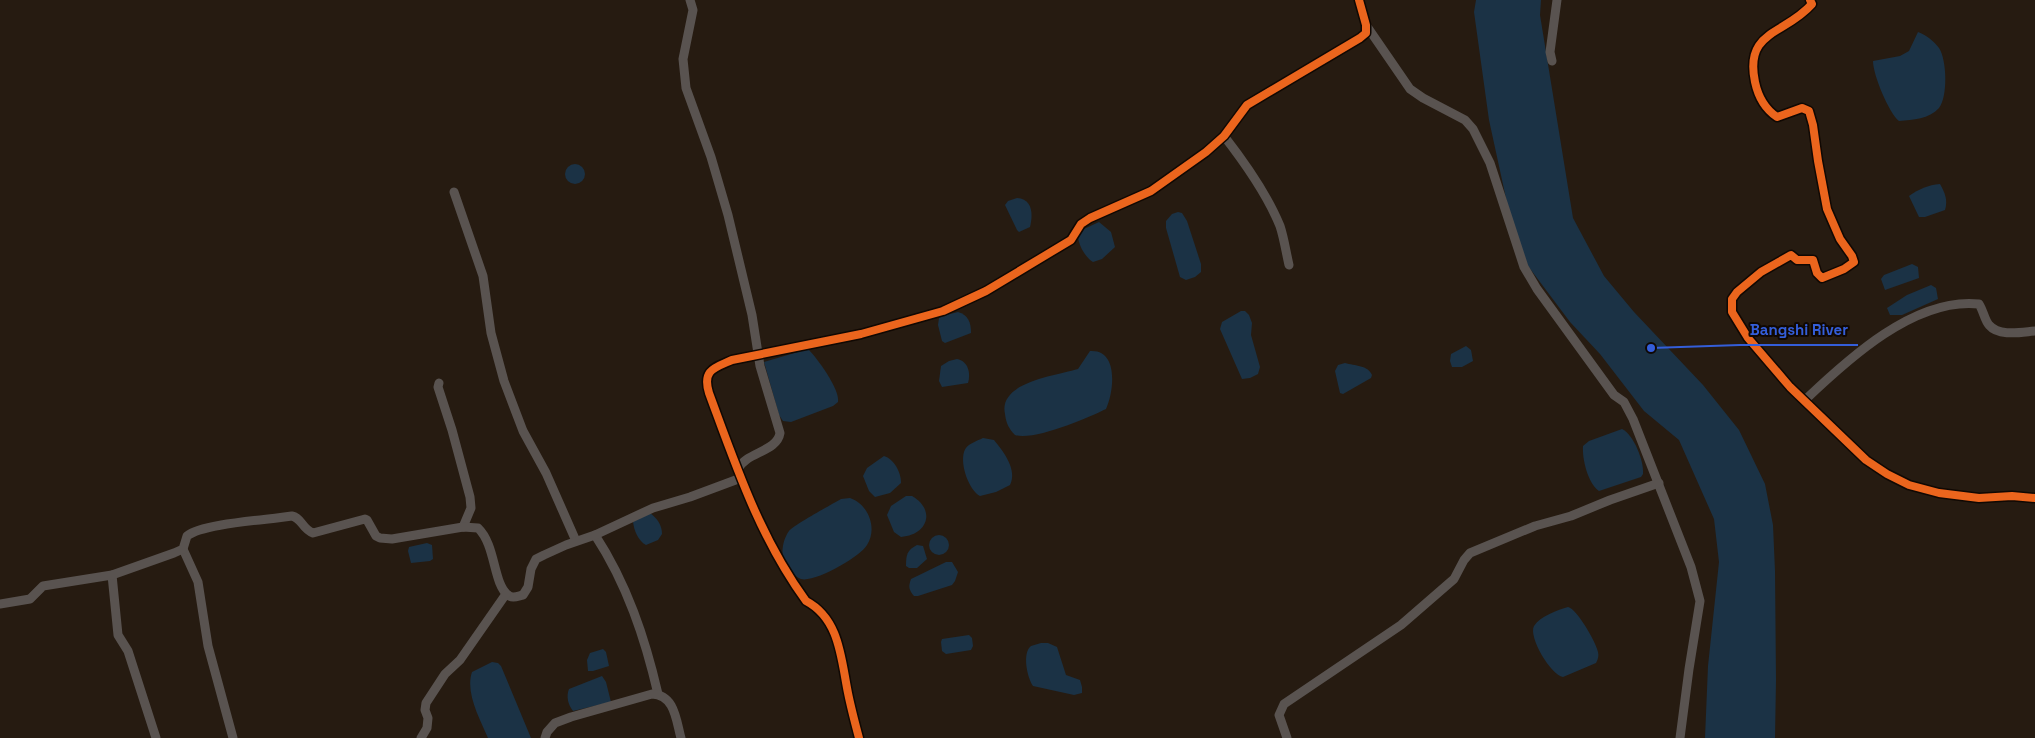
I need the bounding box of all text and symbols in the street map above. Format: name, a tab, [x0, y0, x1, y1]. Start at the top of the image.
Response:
callout: Bangshi River	[1740, 315, 1858, 345]
text: Bangshi River	[1750, 320, 1848, 339]

